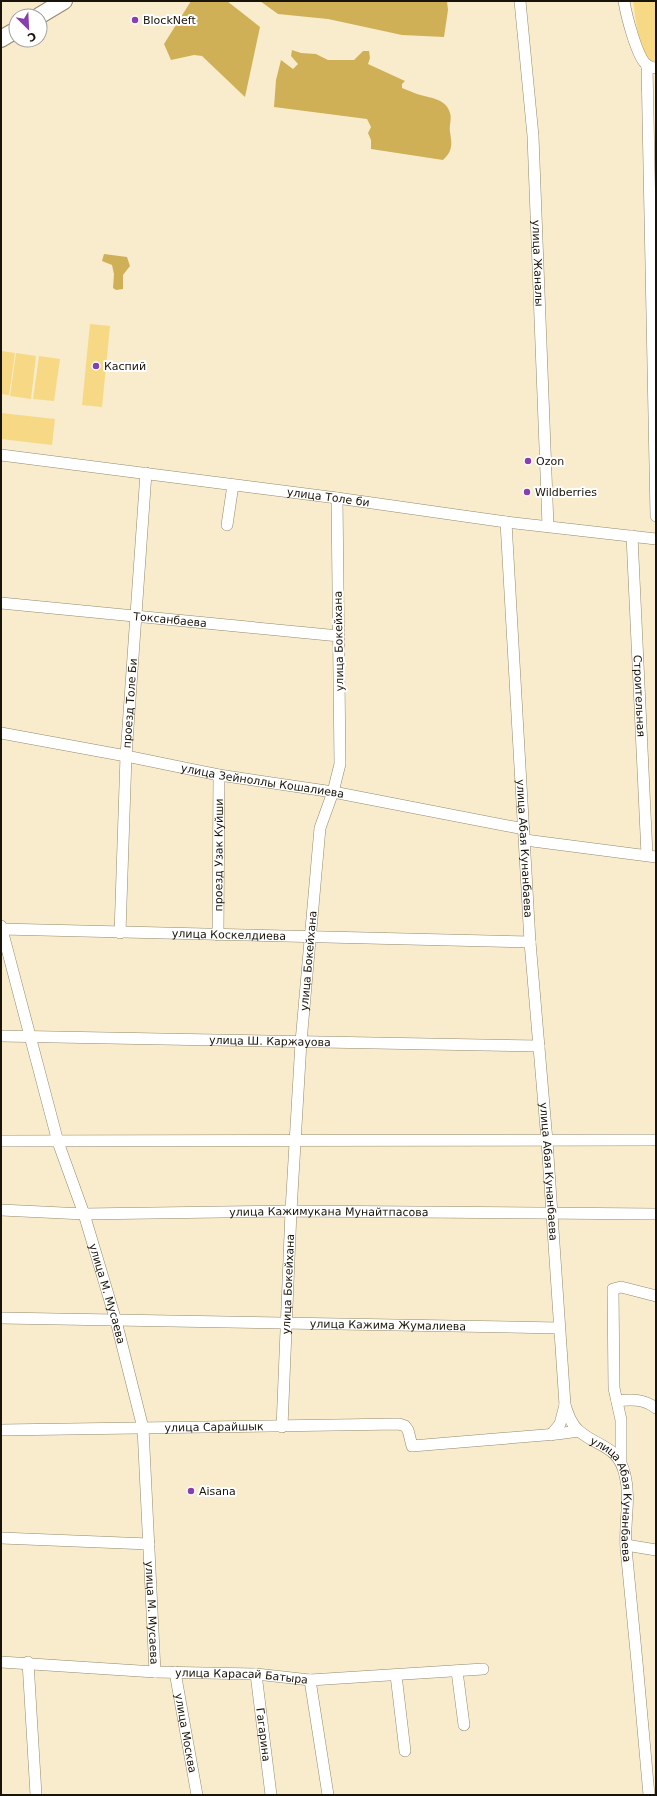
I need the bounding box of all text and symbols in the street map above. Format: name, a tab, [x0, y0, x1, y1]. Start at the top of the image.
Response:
north arrow	[8, 8, 48, 48]
place label: BlockNeft	[143, 14, 196, 27]
marker: BlockNeft	[130, 15, 140, 25]
text: С	[26, 29, 38, 44]
street label: улица Жаналы	[530, 220, 546, 307]
place label: Каспий	[104, 360, 146, 373]
marker: Каспий	[91, 361, 101, 371]
place label: Ozon	[536, 455, 564, 468]
marker: Ozon	[523, 456, 533, 466]
street label: улица Толе би	[286, 485, 370, 509]
place label: Wildberries	[535, 486, 597, 499]
marker: Wildberries	[522, 487, 532, 497]
street label: улица Бокейхана	[332, 591, 346, 691]
street label: Токсанбаева	[132, 609, 208, 630]
street label: Строительная	[631, 654, 648, 737]
street label: проезд Толе Би	[120, 658, 139, 749]
street label: улица Зейноллы Кошалиева	[180, 761, 345, 801]
street label: улица Абая Кунанбаева	[514, 779, 535, 918]
street label: проезд Узак Куйши	[212, 799, 225, 911]
street label: улица Бокейхана	[297, 910, 319, 1011]
street label: улица Коскелдиева	[172, 927, 286, 943]
street label: улица Ш. Каржауова	[209, 1033, 331, 1049]
street label: улица Абая Кунанбаева	[537, 1102, 560, 1241]
street label: улица Кажимукана Мунайтпасова	[229, 1204, 429, 1219]
street label: улица Бокейхана	[279, 1234, 297, 1335]
street label: улица М. Мусаева	[87, 1242, 128, 1345]
street label: улица Кажима Жумалиева	[310, 1317, 466, 1333]
street label: улица Сарайшык	[164, 1420, 264, 1434]
street label: улица Абая Кунанбаева	[588, 1434, 634, 1563]
place label: Aisana	[199, 1485, 236, 1498]
marker: Aisana	[186, 1486, 196, 1496]
street label: улица М. Мусаева	[143, 1561, 161, 1665]
street label: улица Карасай Батыра	[175, 1666, 309, 1686]
street label: улица Москва	[172, 1692, 199, 1774]
street label: Гагарина	[254, 1707, 273, 1762]

